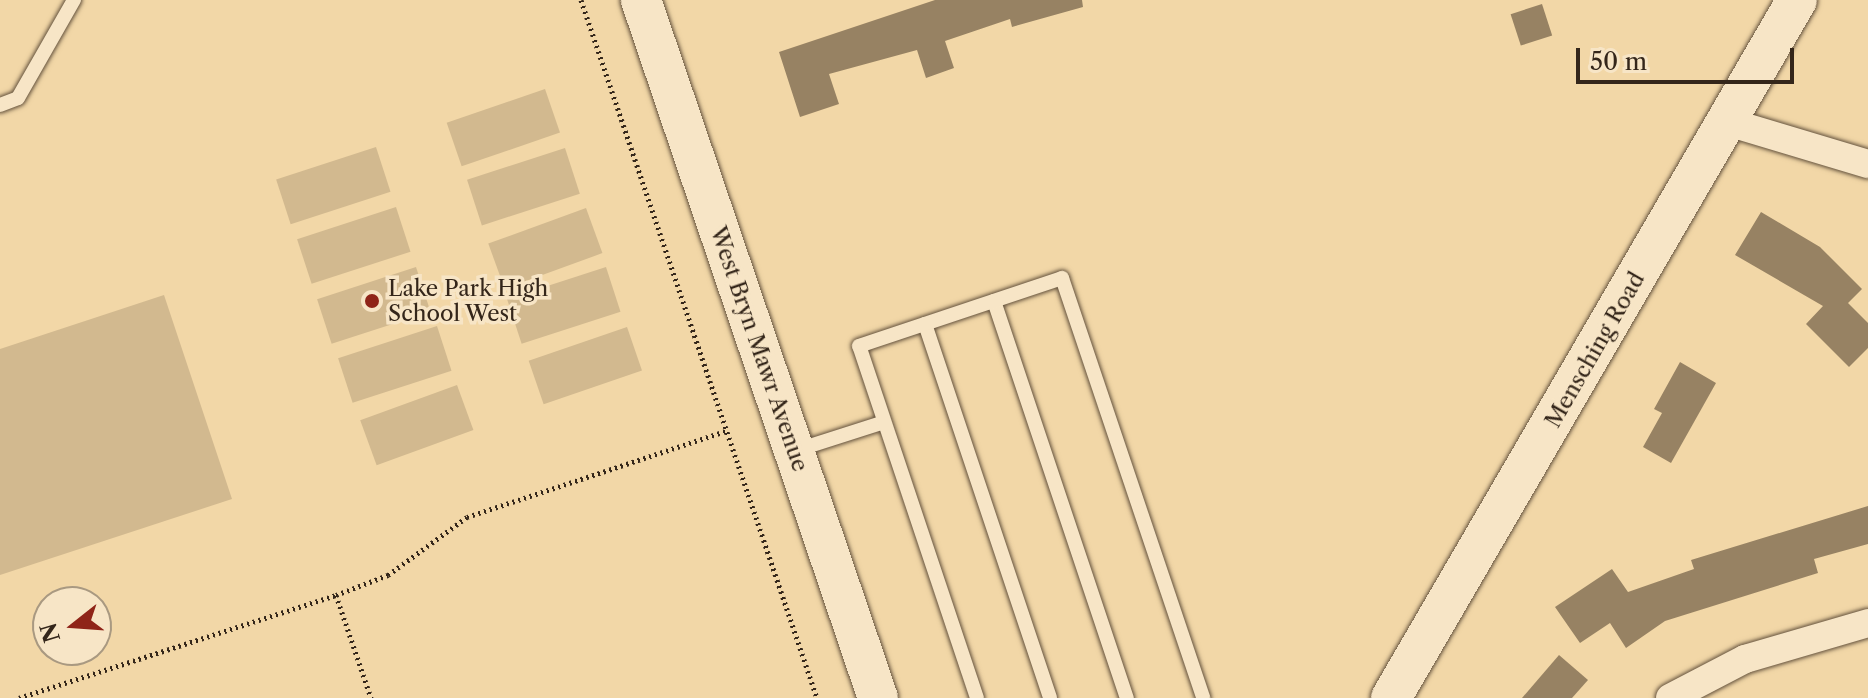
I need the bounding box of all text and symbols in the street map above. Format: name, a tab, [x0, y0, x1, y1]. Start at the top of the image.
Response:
scale bar	[1580, 32, 1798, 82]
text: 50 m	[1590, 47, 1647, 76]
street label: West Bryn Mawr Avenue	[704, 222, 814, 476]
street label: Mensching Road	[1540, 268, 1650, 432]
place label: Lake Park High School West	[388, 275, 549, 326]
marker: Lake Park High School West	[363, 292, 381, 310]
north arrow	[32, 586, 112, 666]
text: N	[35, 619, 66, 646]

